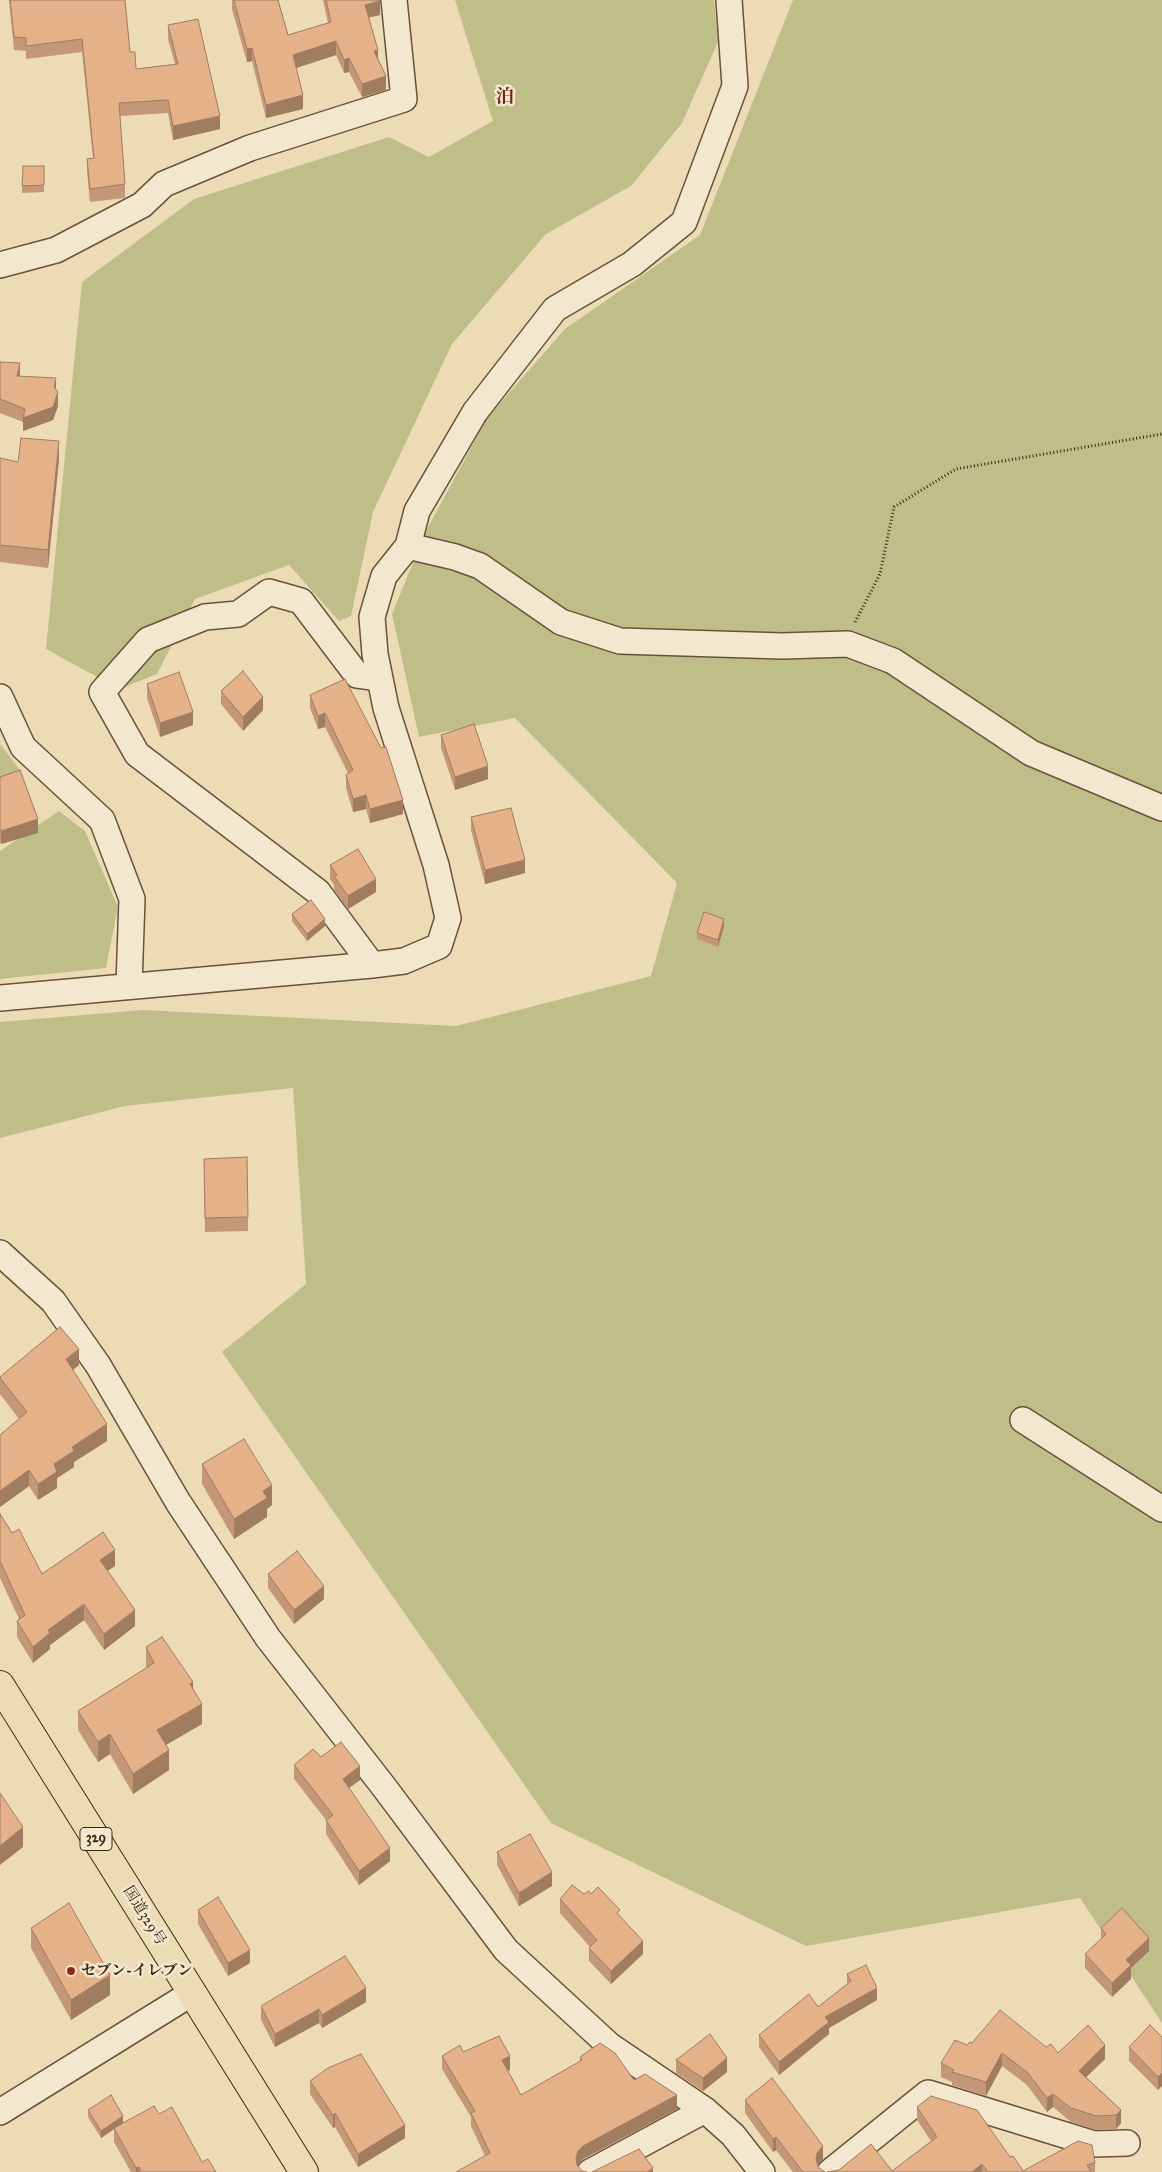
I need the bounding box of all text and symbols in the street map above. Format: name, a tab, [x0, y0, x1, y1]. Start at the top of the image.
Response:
district label: 泊	[496, 87, 514, 109]
road number: 329	[80, 1828, 112, 1850]
street label: 国道329号	[119, 1883, 169, 1949]
place label: セブン-イレブン	[81, 1962, 192, 1980]
marker: セブン-イレブン	[65, 1965, 77, 1977]

